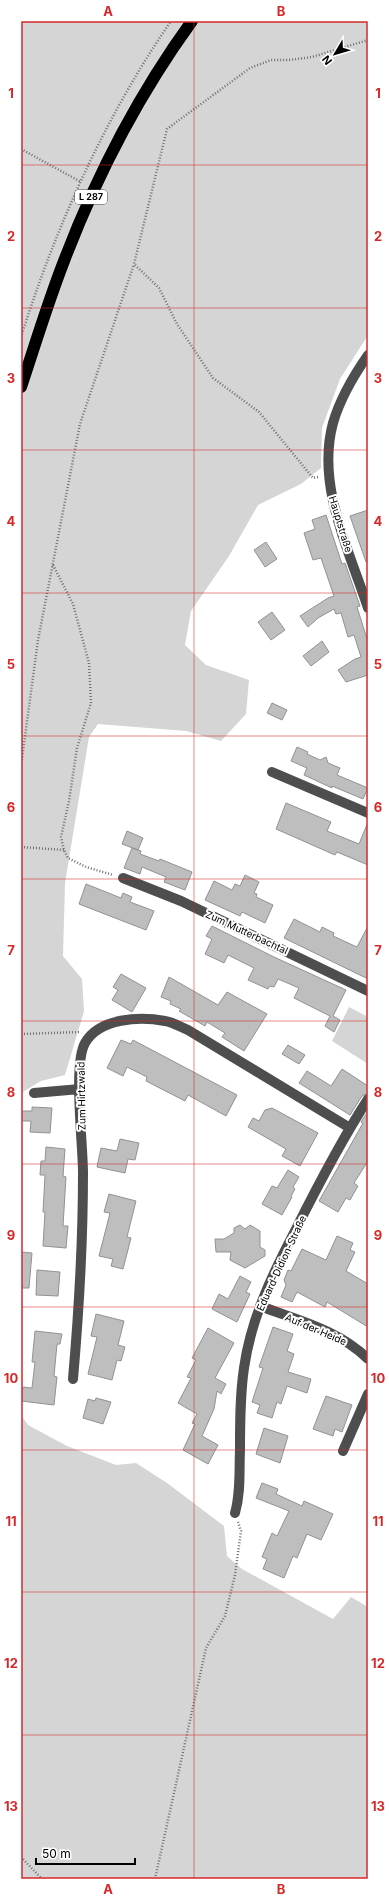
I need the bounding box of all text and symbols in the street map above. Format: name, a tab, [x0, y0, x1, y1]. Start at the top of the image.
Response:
text: A	[103, 3, 113, 19]
text: B	[277, 3, 286, 19]
north arrow	[315, 34, 355, 74]
text: N	[319, 53, 335, 68]
text: 1	[8, 85, 14, 101]
text: 1	[375, 85, 381, 101]
road number: L 287	[75, 190, 107, 204]
text: 2	[7, 228, 15, 244]
text: 2	[374, 228, 382, 244]
text: 3	[7, 370, 15, 386]
text: 3	[374, 370, 382, 386]
street label: Hauptstraße	[327, 494, 355, 554]
text: 4	[7, 513, 16, 529]
text: 4	[374, 513, 383, 529]
text: 5	[7, 656, 15, 672]
text: 5	[374, 656, 382, 672]
text: 6	[7, 799, 15, 815]
text: 6	[374, 799, 382, 815]
street label: Zum Mutterbachtal	[204, 908, 290, 956]
text: 7	[7, 942, 15, 958]
text: 7	[374, 942, 382, 958]
street label: Zum Hirtzwald	[74, 1062, 88, 1130]
text: 8	[7, 1084, 15, 1100]
text: 8	[374, 1084, 382, 1100]
street label: Eduard-Didion-Straße	[254, 1213, 308, 1313]
text: 9	[7, 1227, 15, 1243]
text: 9	[374, 1227, 382, 1243]
street label: Auf der Heide	[284, 1311, 349, 1347]
text: 10	[4, 1370, 18, 1386]
text: 10	[371, 1370, 385, 1386]
text: 11	[5, 1513, 17, 1529]
text: 11	[372, 1513, 384, 1529]
text: 12	[4, 1655, 18, 1671]
text: 12	[371, 1655, 385, 1671]
text: 13	[4, 1798, 18, 1814]
text: 13	[371, 1798, 385, 1814]
scale bar	[36, 1840, 135, 1866]
text: 50 m	[42, 1846, 71, 1861]
text: A	[103, 1881, 113, 1897]
text: B	[277, 1881, 286, 1897]

